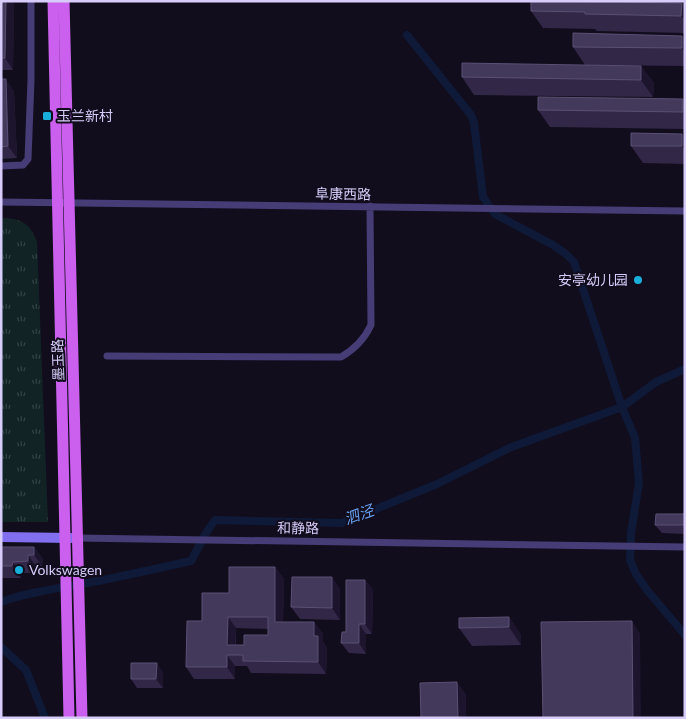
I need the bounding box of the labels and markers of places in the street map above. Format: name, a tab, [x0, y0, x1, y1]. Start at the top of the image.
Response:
place label: 玉兰新村	[57, 107, 113, 124]
marker: 玉兰新村	[41, 110, 53, 122]
place label: 安亭幼儿园	[558, 271, 628, 288]
marker: 安亭幼儿园	[632, 274, 644, 286]
place label: Volkswagen	[29, 561, 102, 578]
marker: Volkswagen	[13, 564, 25, 576]

